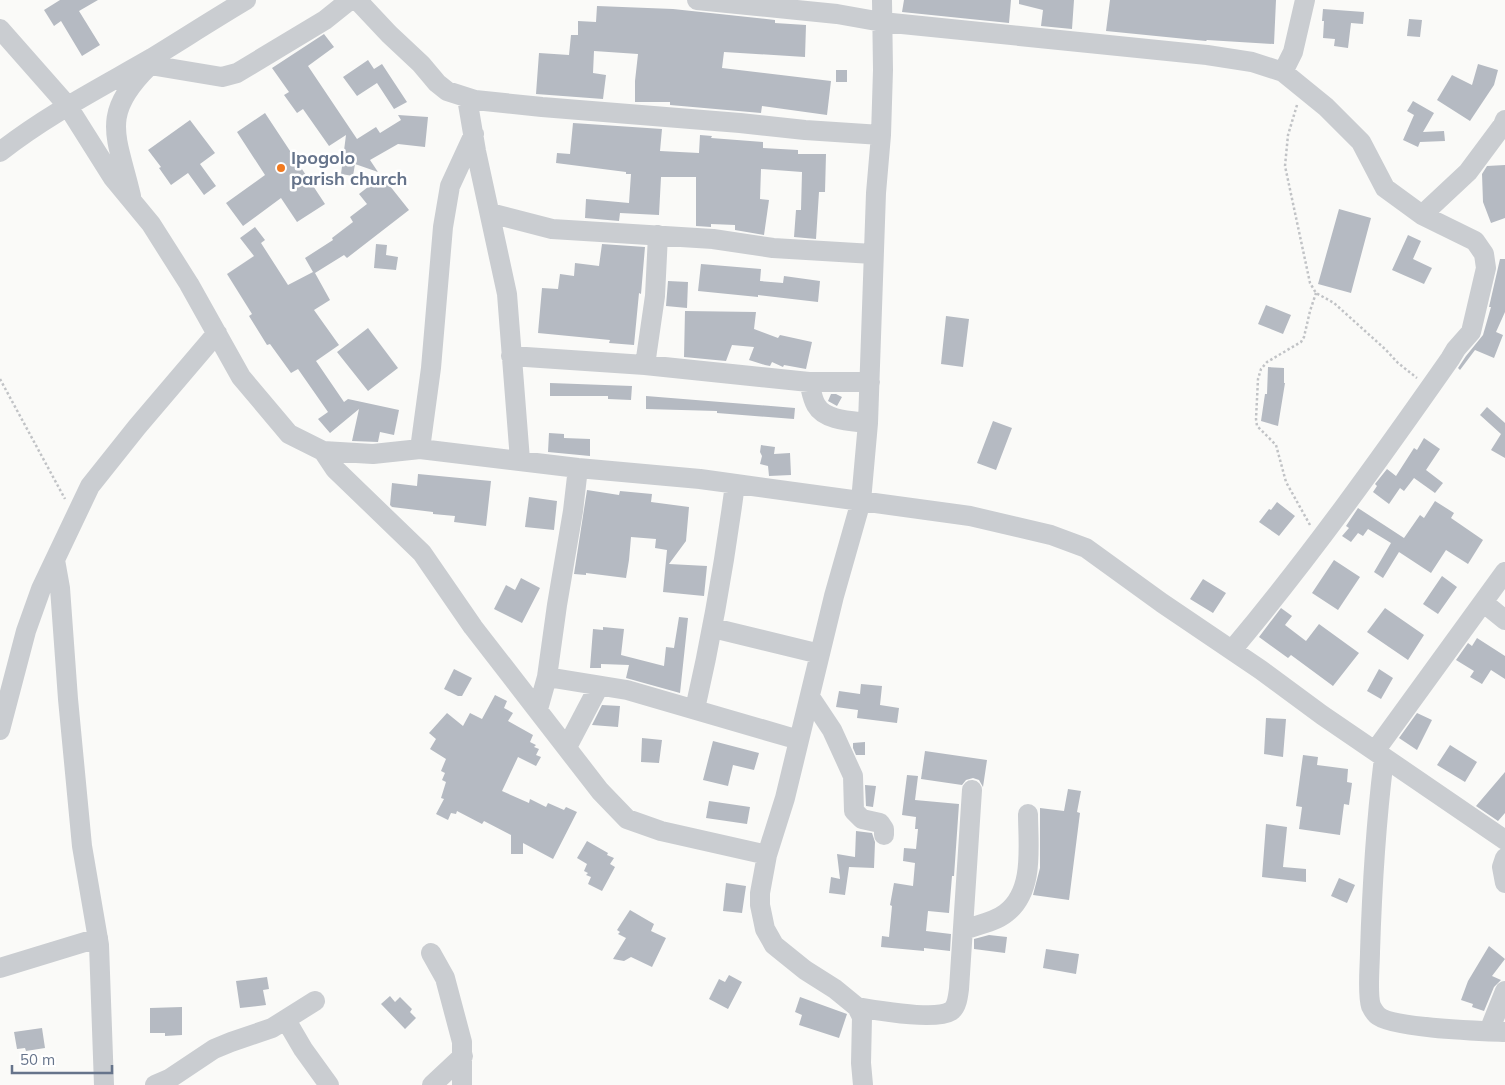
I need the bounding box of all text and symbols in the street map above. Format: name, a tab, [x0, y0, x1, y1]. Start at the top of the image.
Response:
place label: Ipogolo parish church	[291, 146, 407, 190]
marker: Ipogolo parish church	[275, 162, 287, 174]
scale bar	[12, 1042, 112, 1074]
text: 50 m	[20, 1050, 55, 1069]

